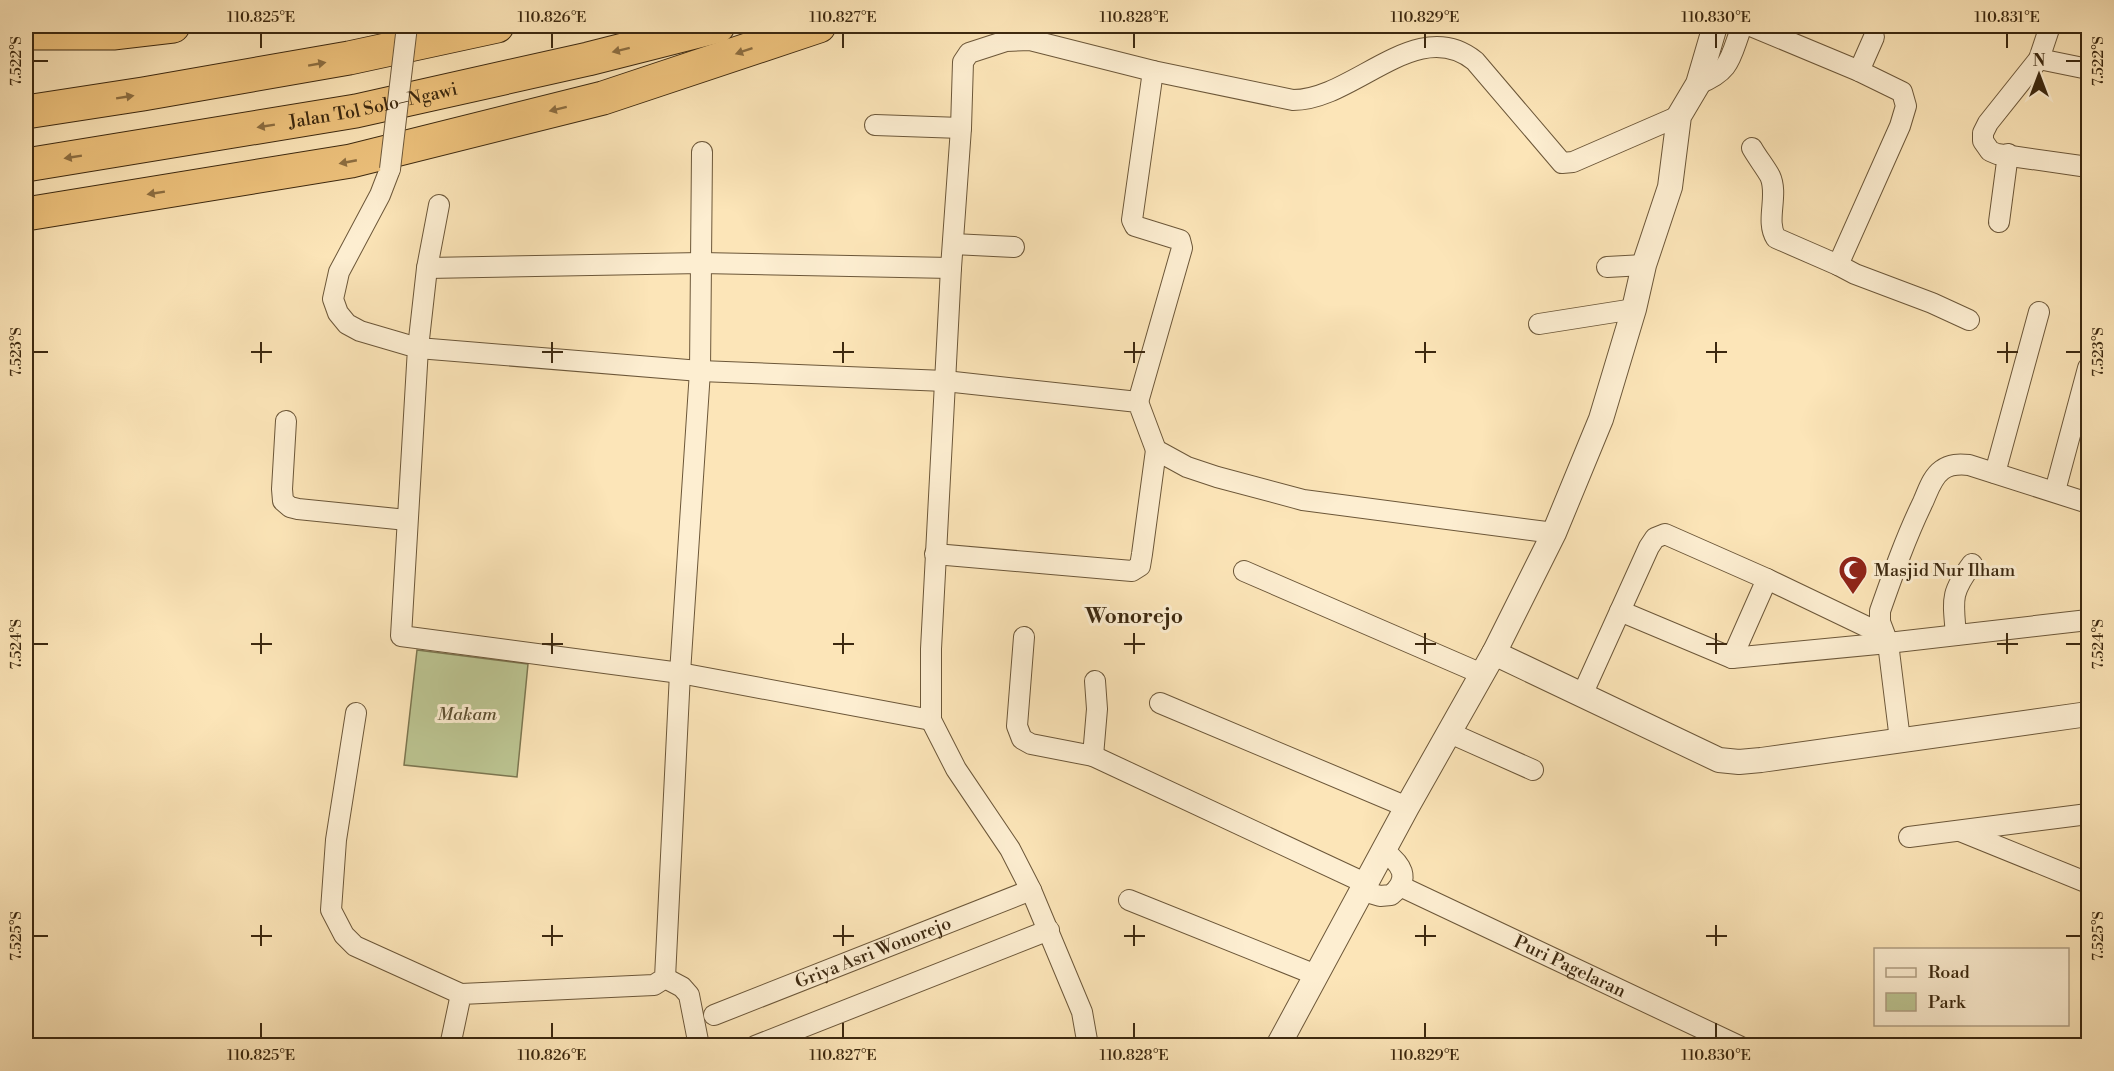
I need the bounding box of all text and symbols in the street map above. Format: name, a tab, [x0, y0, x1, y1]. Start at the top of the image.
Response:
text: 110.825°E	[227, 8, 295, 27]
text: 110.826°E	[518, 8, 586, 27]
text: 110.827°E	[809, 8, 877, 27]
text: 110.828°E	[1099, 8, 1169, 27]
text: 110.829°E	[1391, 8, 1459, 27]
text: 110.830°E	[1681, 8, 1751, 27]
text: 110.831°E	[1974, 8, 2040, 27]
text: 7.522°S	[7, 36, 26, 86]
text: 7.522°S	[2089, 36, 2108, 86]
north arrow	[2009, 45, 2069, 105]
one-way arrow	[611, 46, 630, 56]
one-way arrow	[735, 46, 753, 56]
text: N	[2033, 51, 2046, 71]
one-way arrow	[308, 59, 327, 68]
street label: Jalan Tol Solo–Ngawi	[286, 78, 460, 134]
one-way arrow	[116, 92, 135, 101]
one-way arrow	[549, 105, 567, 115]
one-way arrow	[256, 121, 275, 130]
one-way arrow	[63, 153, 82, 162]
one-way arrow	[338, 158, 357, 167]
one-way arrow	[146, 189, 165, 198]
text: 7.523°S	[7, 327, 26, 377]
text: 7.523°S	[2089, 327, 2108, 377]
mosque icon: Masjid Nur Ilham	[1837, 554, 1869, 596]
place label: Masjid Nur Ilham	[1874, 559, 2016, 582]
district label: Wonorejo	[1084, 604, 1183, 630]
text: 7.524°S	[7, 619, 26, 669]
text: 7.524°S	[2089, 619, 2108, 669]
park label: Makam	[437, 703, 497, 726]
text: 7.525°S	[7, 911, 26, 961]
text: 7.525°S	[2089, 911, 2108, 961]
street label: Griya Asri Wonorejo	[792, 912, 955, 994]
street label: Puri Pagelaran	[1510, 930, 1630, 1003]
legend	[1874, 948, 2069, 1026]
text: Road	[1928, 961, 1971, 984]
text: Park	[1928, 991, 1967, 1014]
text: 110.825°E	[227, 1046, 295, 1065]
text: 110.826°E	[518, 1046, 586, 1065]
text: 110.827°E	[809, 1046, 877, 1065]
text: 110.828°E	[1099, 1046, 1169, 1065]
text: 110.829°E	[1391, 1046, 1459, 1065]
text: 110.830°E	[1681, 1046, 1751, 1065]

